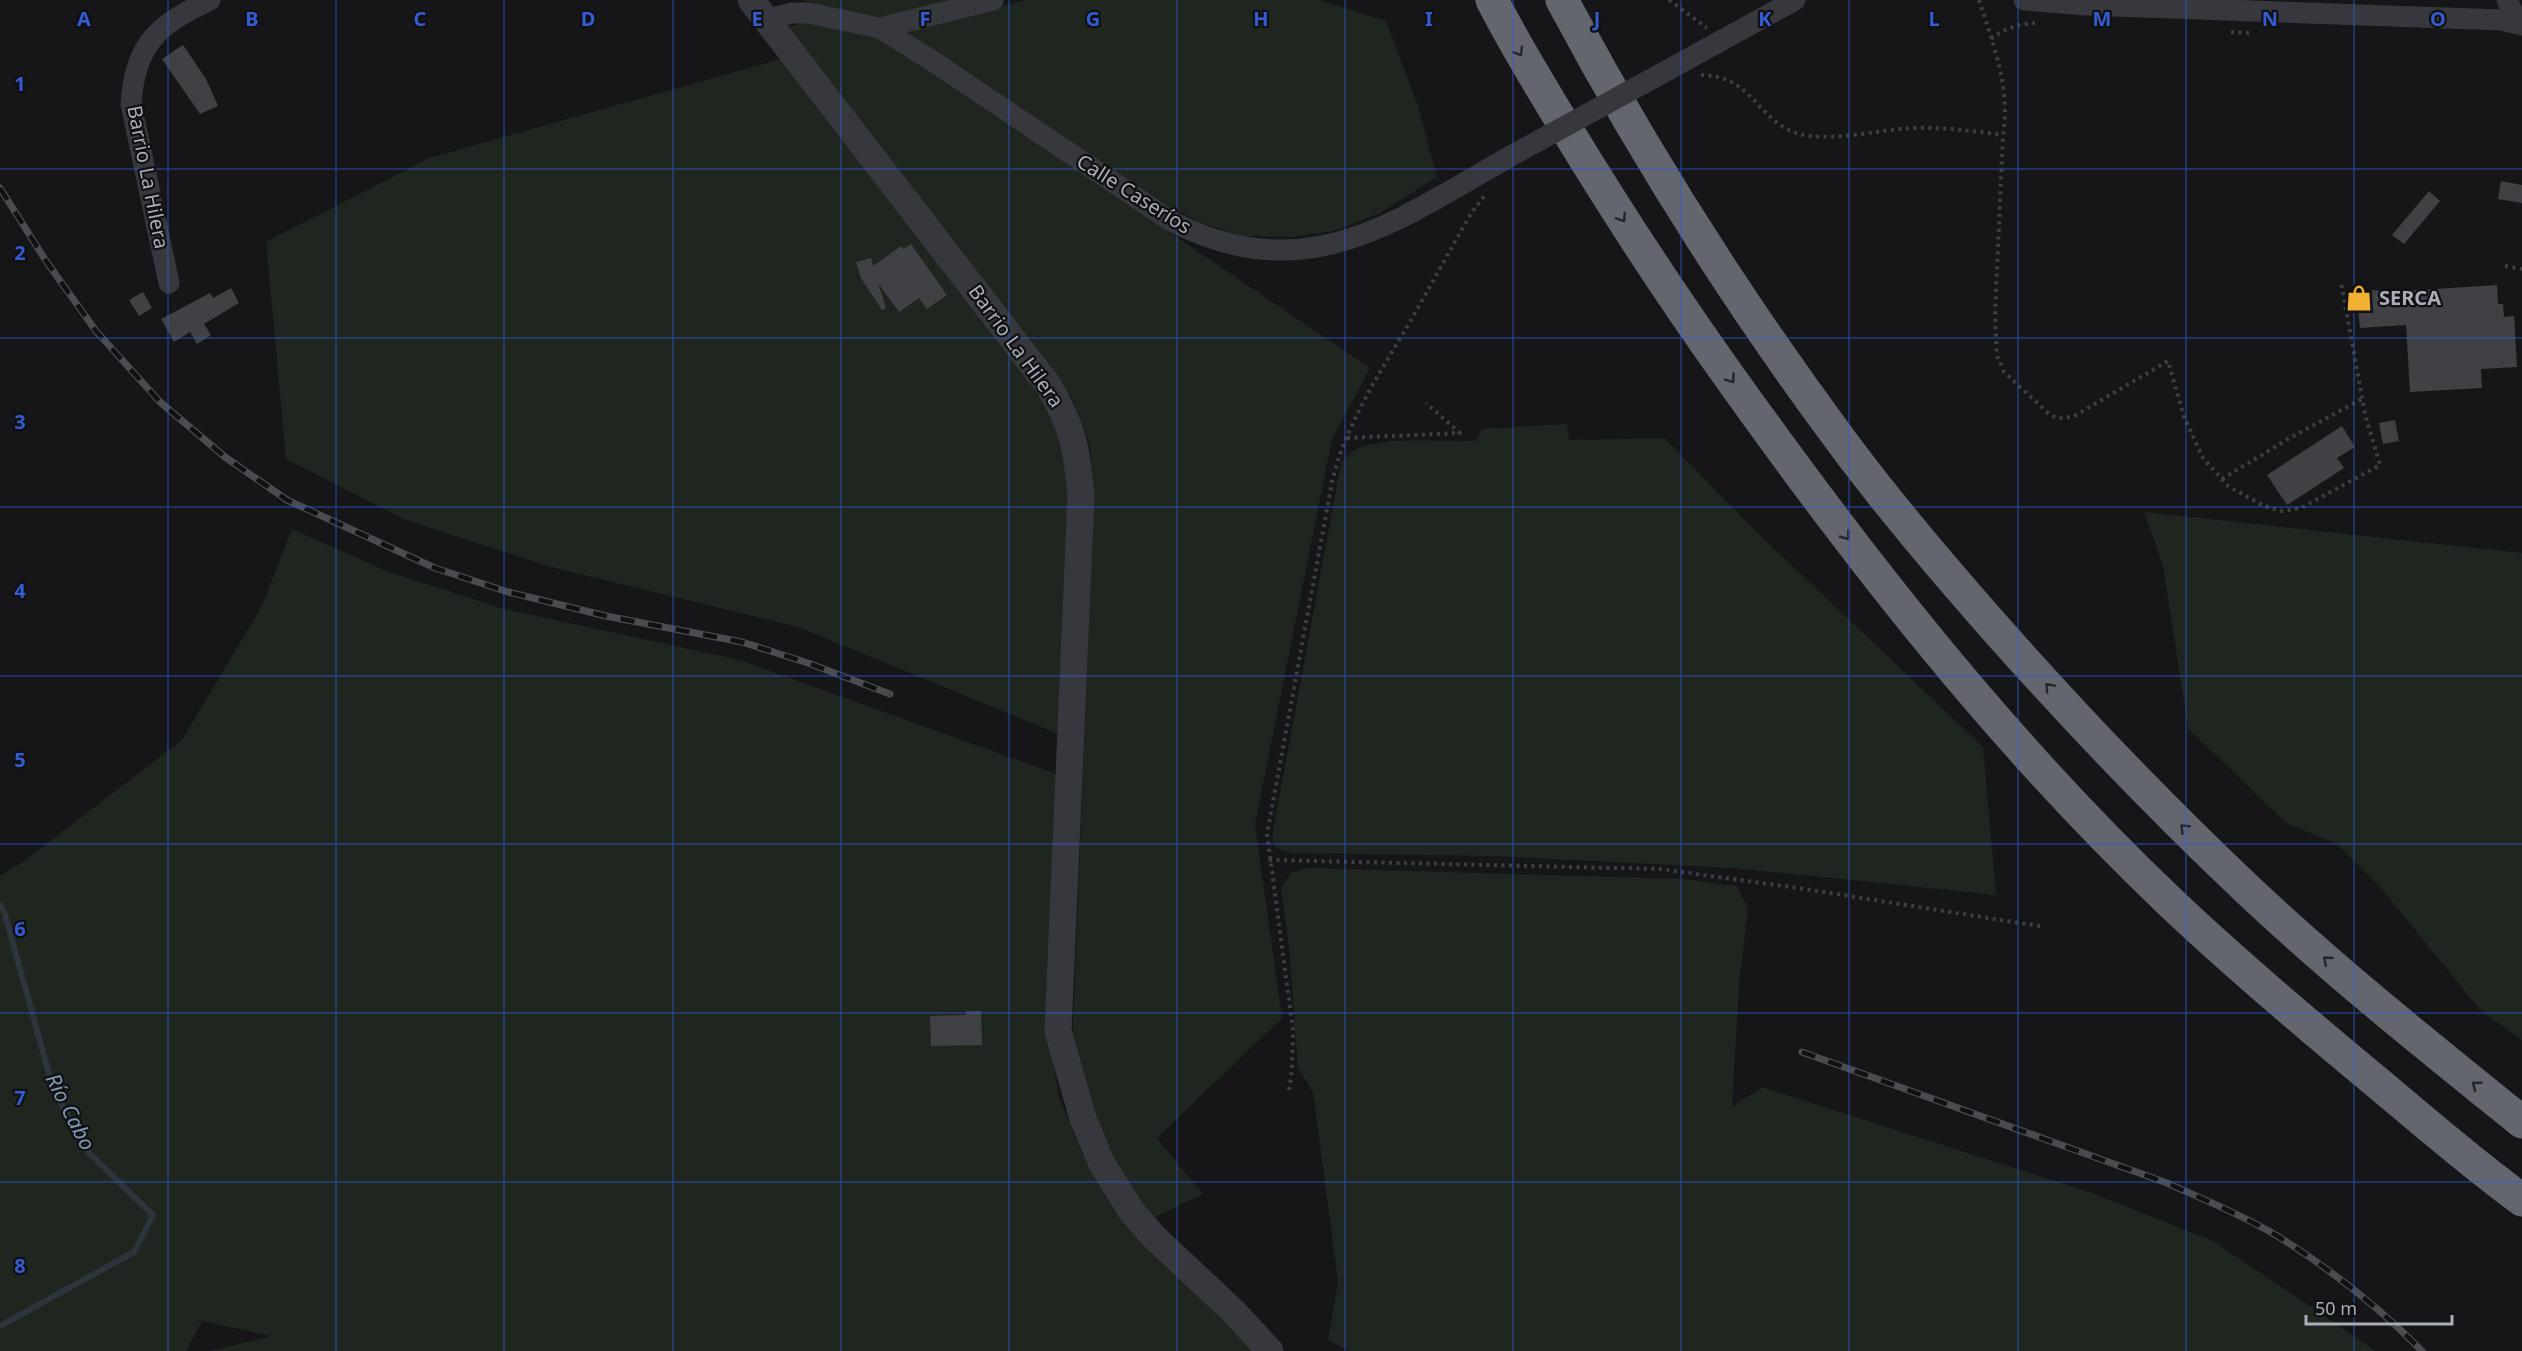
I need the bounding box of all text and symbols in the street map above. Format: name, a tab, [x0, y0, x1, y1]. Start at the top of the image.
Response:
text: A	[77, 5, 91, 32]
text: B	[245, 5, 259, 32]
text: C	[414, 5, 427, 32]
text: D	[581, 5, 595, 32]
text: E	[751, 5, 763, 32]
text: F	[920, 5, 930, 32]
text: G	[1086, 5, 1100, 32]
text: H	[1253, 5, 1269, 32]
text: I	[1425, 5, 1433, 32]
text: J	[1592, 5, 1600, 32]
text: K	[1758, 5, 1772, 32]
text: L	[1928, 5, 1940, 32]
text: M	[2093, 5, 2111, 32]
text: N	[2262, 5, 2278, 32]
text: O	[2430, 5, 2446, 32]
one-way arrow	[1512, 45, 1523, 56]
text: 1	[14, 70, 26, 97]
street label: Barrio La Hilera	[121, 103, 176, 251]
street label: Calle Caseríos	[1072, 148, 1197, 240]
one-way arrow	[1614, 211, 1625, 222]
text: 2	[14, 239, 26, 266]
street label: Barrio La Hilera	[963, 279, 1070, 413]
shop icon: SERCA	[2344, 283, 2374, 313]
place label: SERCA	[2379, 284, 2441, 311]
one-way arrow	[1724, 372, 1735, 383]
text: 3	[14, 408, 26, 435]
one-way arrow	[1839, 530, 1850, 541]
text: 4	[14, 577, 26, 604]
one-way arrow	[2045, 684, 2056, 694]
text: 5	[14, 746, 26, 773]
one-way arrow	[2180, 824, 2190, 835]
text: 6	[14, 915, 26, 942]
one-way arrow	[2323, 956, 2334, 967]
water label: Río Cabo	[40, 1068, 102, 1155]
one-way arrow	[2472, 1082, 2483, 1093]
text: 7	[14, 1084, 26, 1111]
text: 8	[14, 1252, 26, 1279]
scale bar	[2306, 1288, 2452, 1326]
text: 50 m	[2315, 1296, 2357, 1320]

